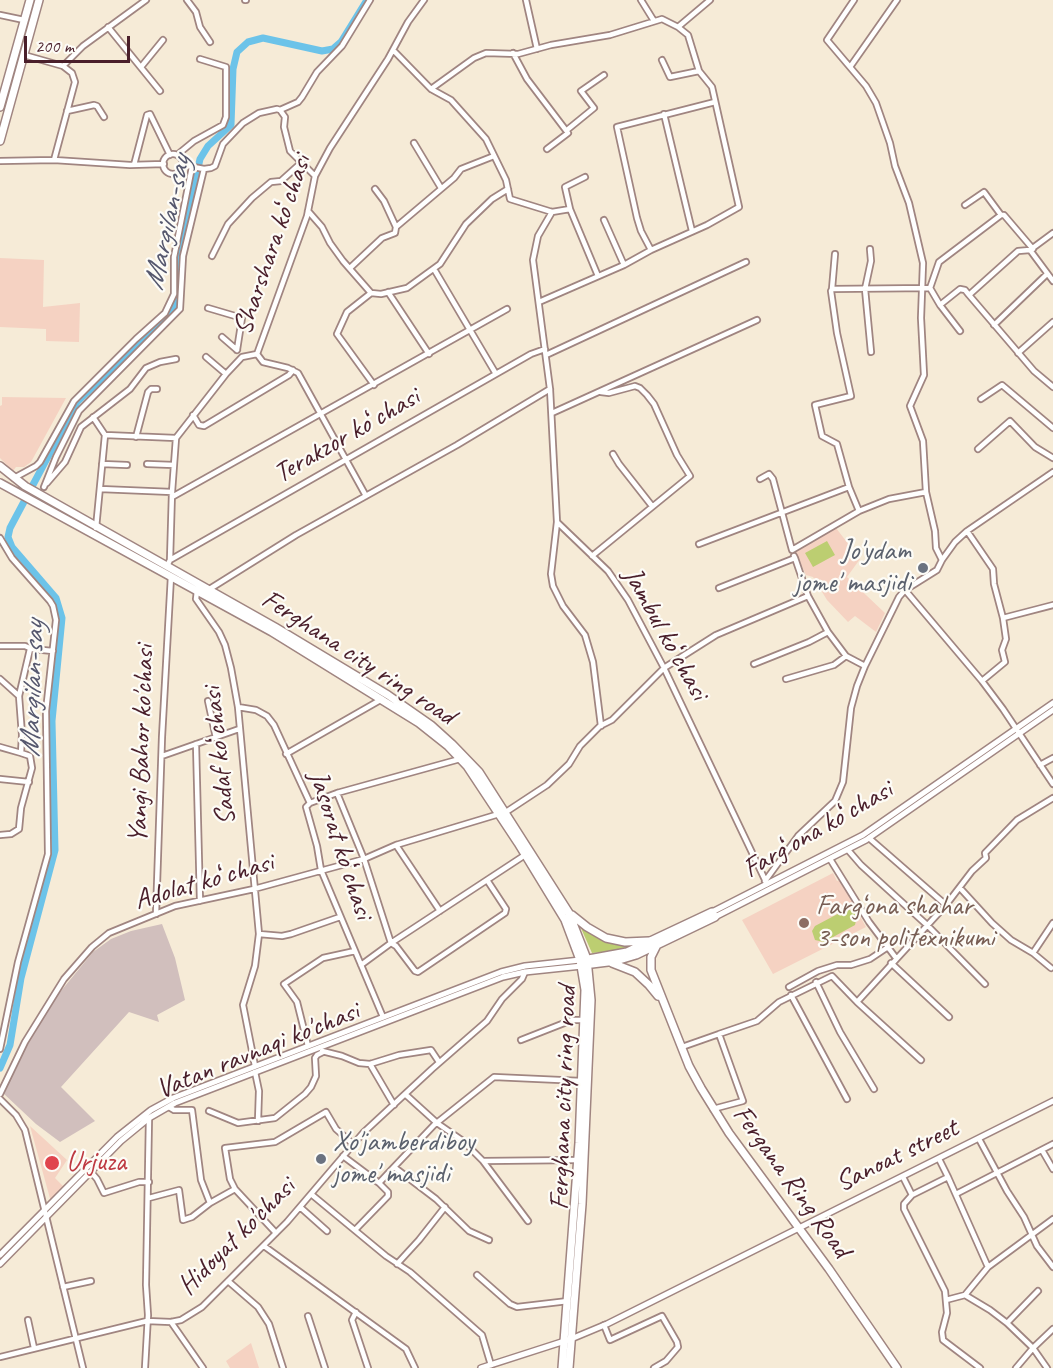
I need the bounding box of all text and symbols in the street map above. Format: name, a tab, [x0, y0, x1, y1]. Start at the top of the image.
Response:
scale bar	[27, 24, 134, 62]
text: 200 m	[35, 35, 74, 57]
street label: Sharshara koʻchasi	[227, 151, 319, 339]
water label: Margilan-say	[136, 153, 200, 293]
street label: Terakzor koʻchasi	[268, 381, 426, 491]
place label: Jo'ydam jome' masjidi	[794, 535, 911, 601]
marker: Jo'ydam jome' masjidi	[916, 561, 930, 575]
street label: Jambul koʻchasi	[615, 562, 715, 706]
street label: Ferghana city ring road	[255, 583, 461, 733]
water label: Margilan-say	[13, 620, 53, 758]
street label: Yangi Bahor ko'chasi	[122, 644, 162, 844]
street label: Sadaf koʻchasi	[196, 685, 244, 827]
street label: Jasorat koʻchasi	[300, 767, 380, 923]
street label: Fargʻona koʻchasi	[737, 774, 899, 886]
street label: Adolat koʻchasi	[131, 846, 277, 918]
place label: Farg‘ona shahar 3-son politexnikumi	[816, 890, 994, 956]
marker: Farg‘ona shahar 3-son politexnikumi	[797, 916, 811, 930]
street label: Ferghana city ring road	[543, 986, 585, 1210]
street label: Vatan ravnaqi ko'chasi	[152, 995, 364, 1107]
street label: Fergana Ring Road	[725, 1099, 857, 1265]
street label: Sanoat street	[830, 1112, 964, 1200]
place label: Xo'jamberdiboy jome' masjidi	[333, 1126, 475, 1192]
place label: Urjuza	[66, 1146, 126, 1180]
marker: Xo'jamberdiboy jome' masjidi	[314, 1152, 328, 1166]
marker: Urjuza	[43, 1154, 61, 1172]
street label: Hidoyat ko'chasi	[171, 1171, 303, 1303]

